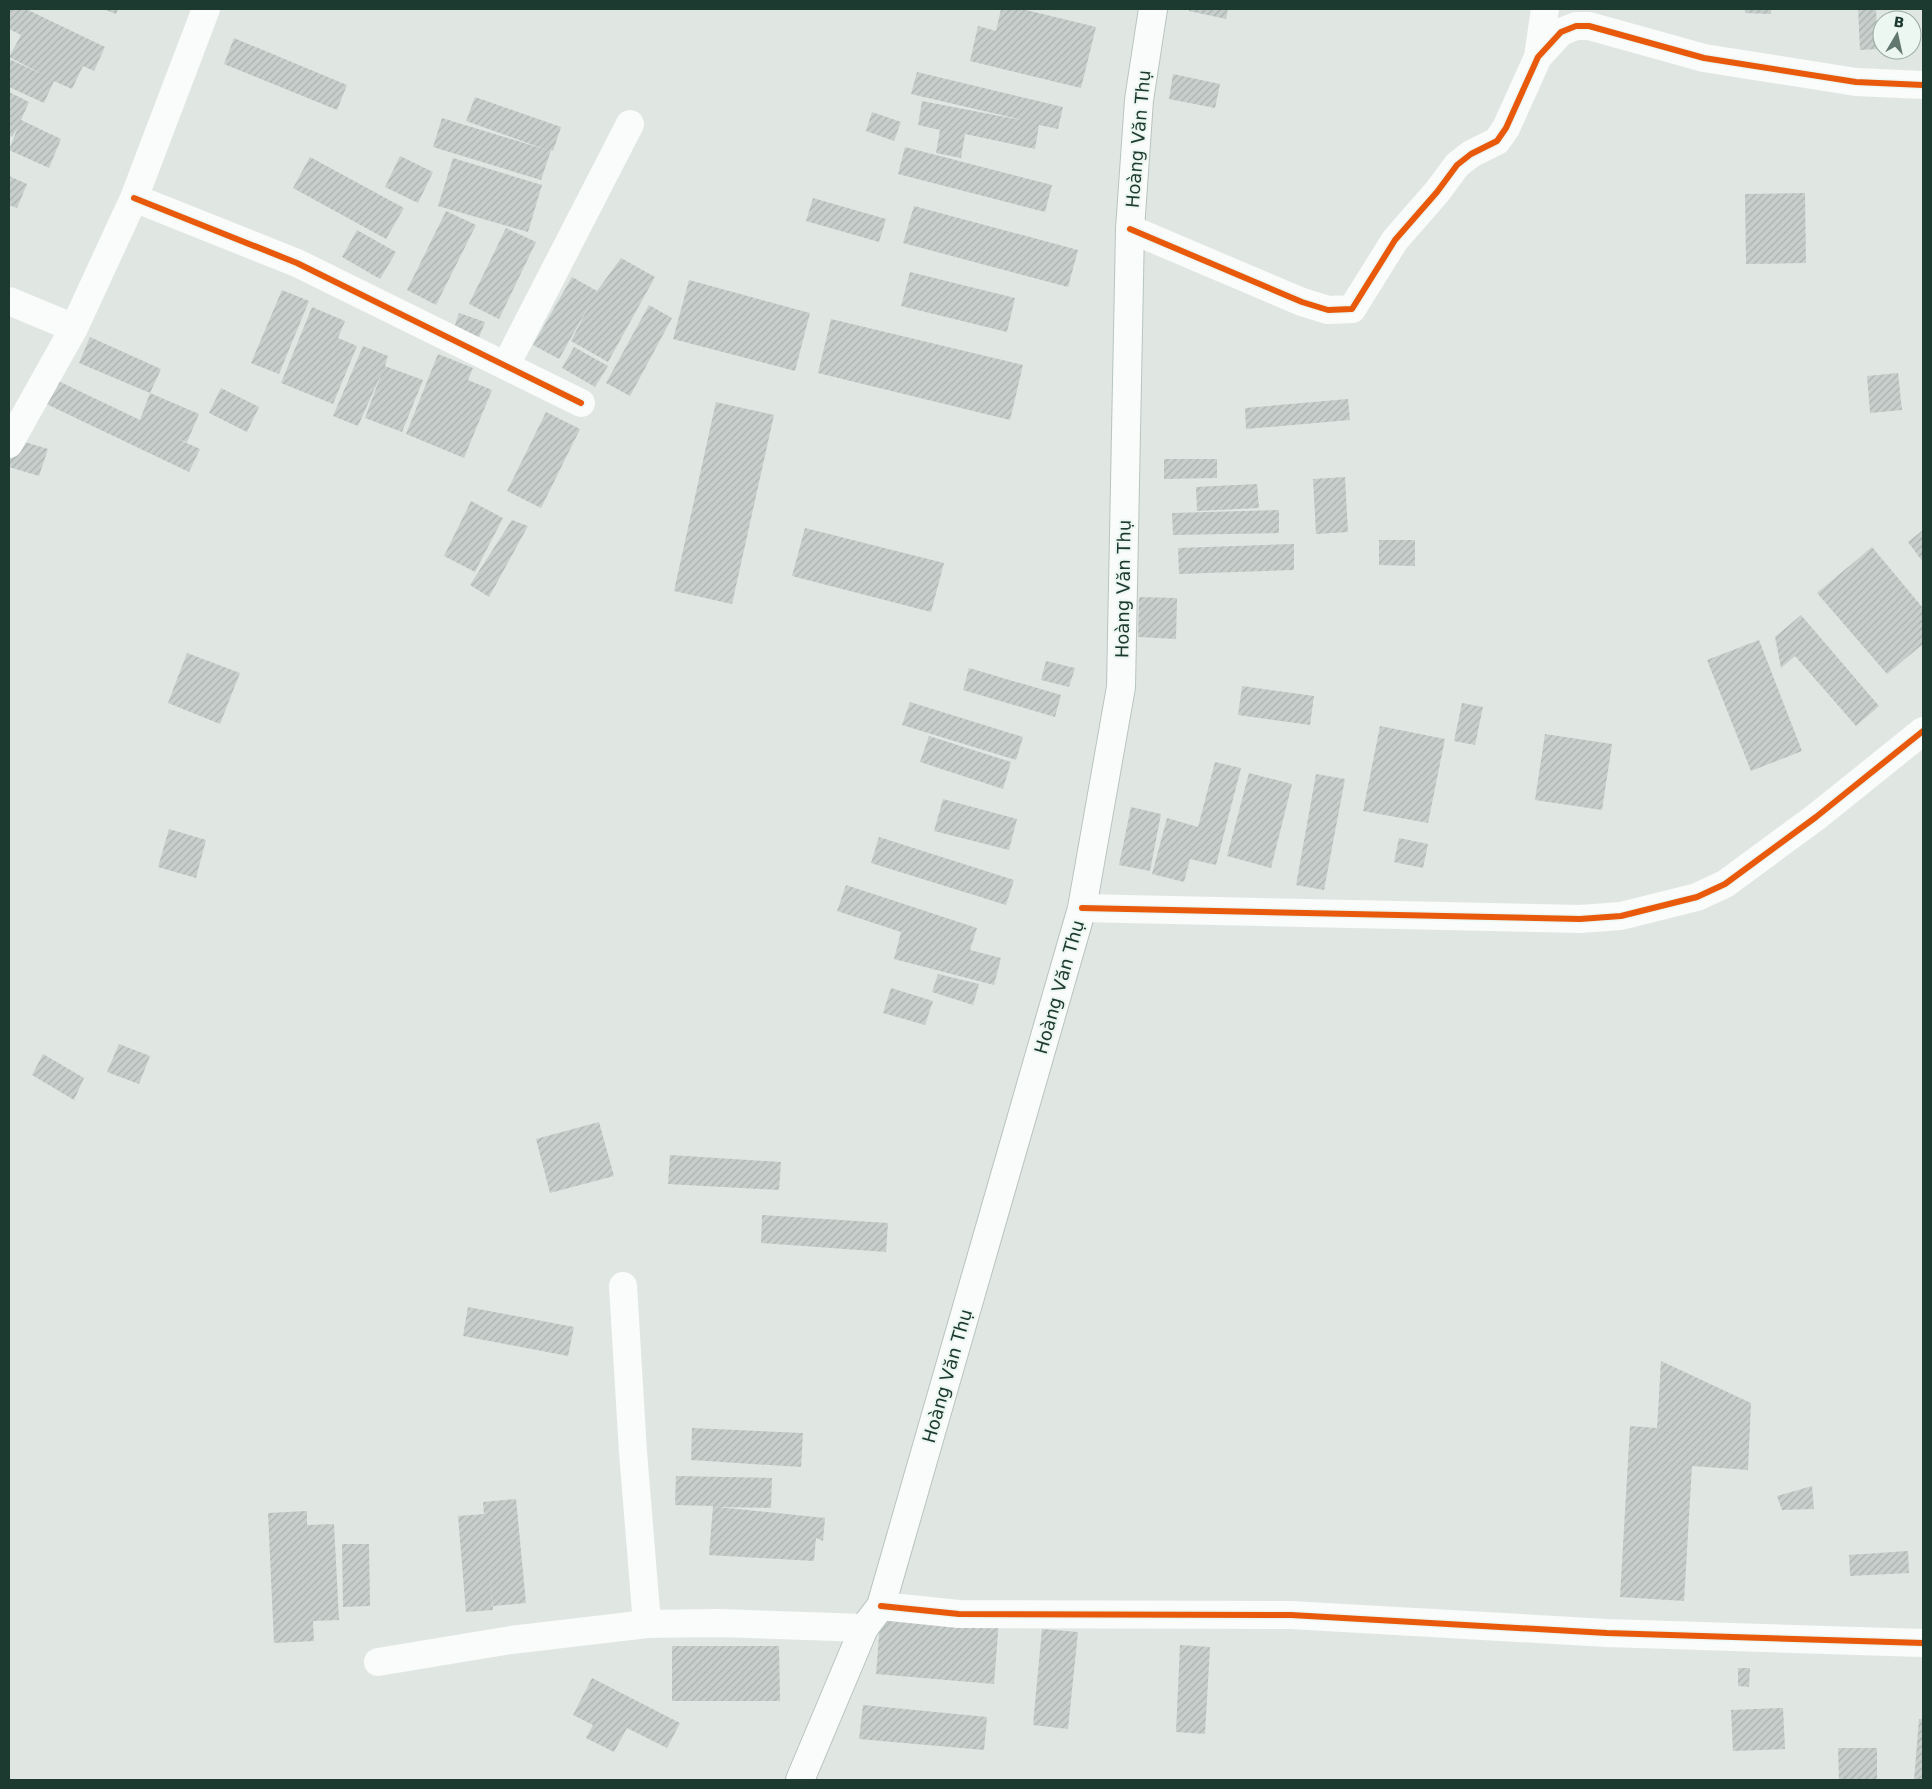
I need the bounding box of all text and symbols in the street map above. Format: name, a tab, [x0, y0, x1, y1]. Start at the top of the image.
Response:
north arrow	[1872, 10, 1922, 60]
text: B	[1893, 13, 1906, 31]
street label: Hoàng Văn Thụ	[1122, 69, 1154, 209]
street label: Hoàng Văn Thụ	[1111, 520, 1135, 658]
street label: Hoàng Văn Thụ	[1030, 918, 1088, 1056]
street label: Hoàng Văn Thụ	[918, 1307, 976, 1445]

